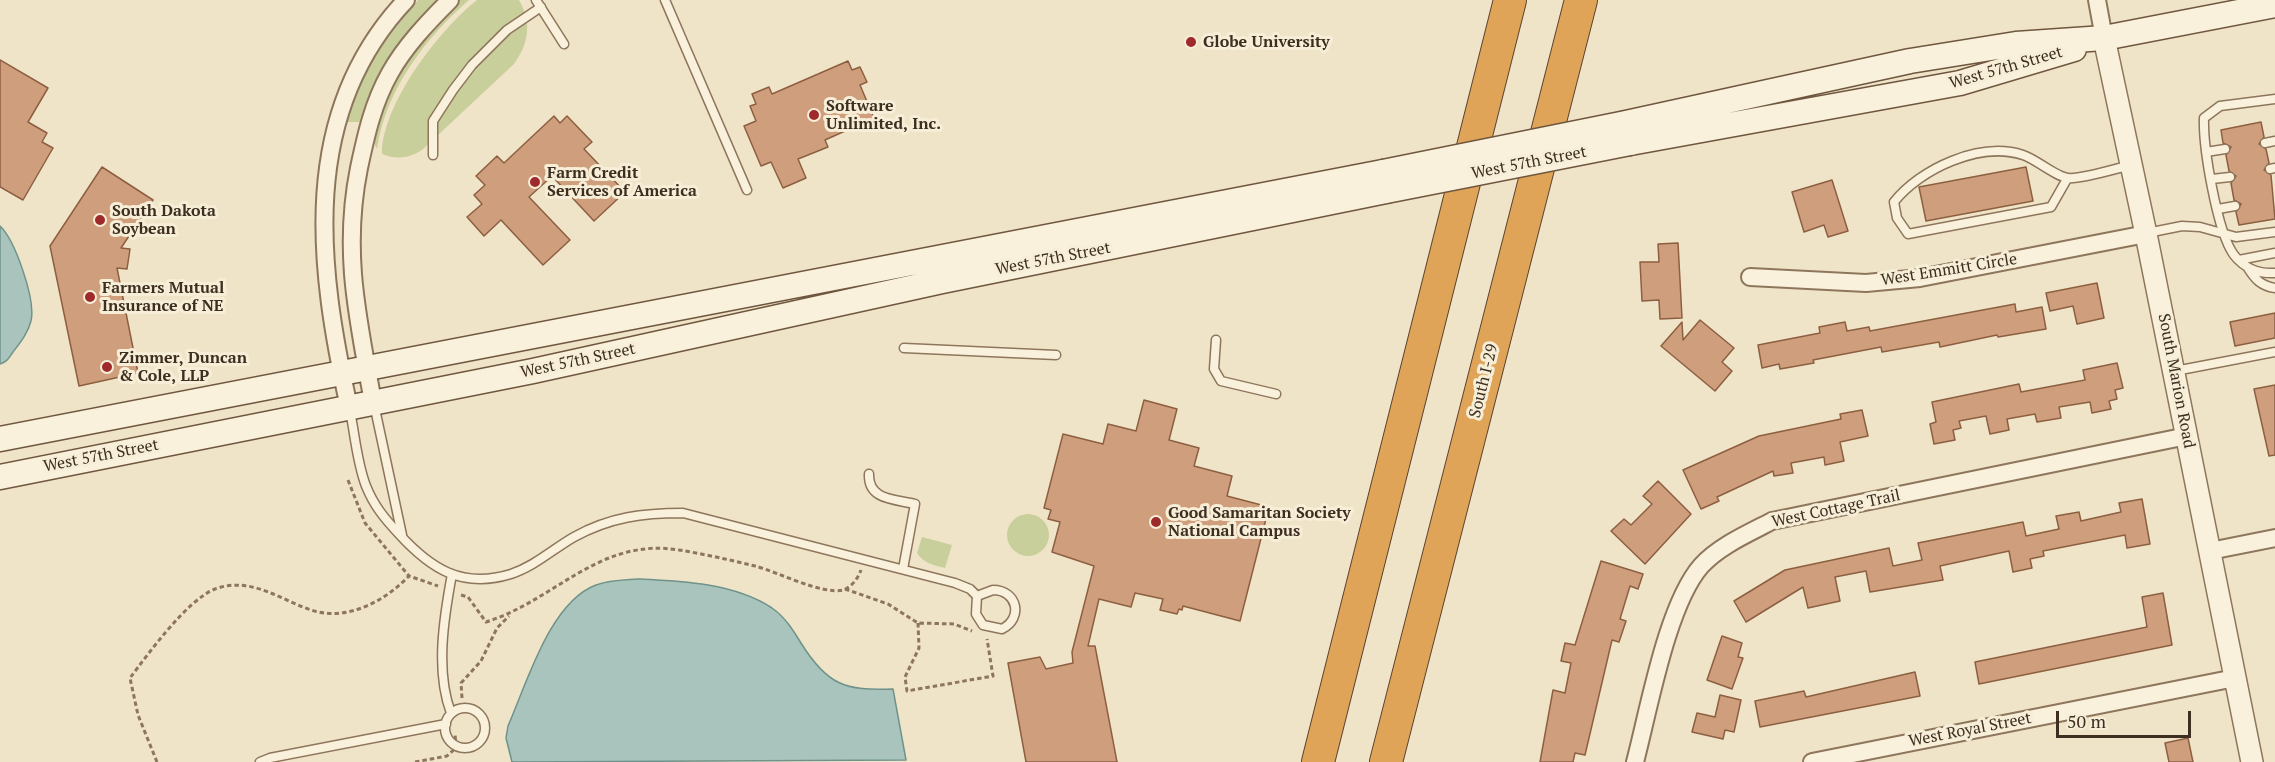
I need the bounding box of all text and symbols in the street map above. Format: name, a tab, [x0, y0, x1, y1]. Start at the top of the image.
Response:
place label: Globe University	[1203, 32, 1330, 52]
marker: Globe University	[1184, 35, 1198, 49]
street label: West 57th Street	[1947, 43, 2065, 93]
place label: Software Unlimited, Inc.	[826, 96, 941, 134]
marker: Software Unlimited, Inc.	[807, 108, 821, 122]
street label: West 57th Street	[1470, 142, 1588, 184]
place label: Farm Credit Services of America	[547, 163, 697, 201]
marker: Farm Credit Services of America	[528, 175, 542, 189]
place label: South Dakota Soybean	[112, 201, 216, 239]
marker: South Dakota Soybean	[93, 213, 107, 227]
street label: West 57th Street	[994, 238, 1112, 280]
street label: West Emmitt Circle	[1879, 250, 2019, 290]
place label: Farmers Mutual Insurance of NE	[102, 278, 224, 316]
marker: Farmers Mutual Insurance of NE	[83, 290, 97, 304]
street label: South Marion Road	[2154, 312, 2198, 450]
street label: West 57th Street	[519, 339, 637, 383]
street label: South I-29	[1466, 342, 1502, 420]
place label: Zimmer, Duncan & Cole, LLP	[119, 348, 247, 386]
marker: Zimmer, Duncan & Cole, LLP	[100, 360, 114, 374]
street label: West 57th Street	[42, 435, 160, 477]
street label: West Cottage Trail	[1770, 486, 1902, 532]
place label: Good Samaritan Society National Campus	[1168, 503, 1351, 541]
marker: Good Samaritan Society National Campus	[1149, 515, 1163, 529]
scale bar	[2059, 699, 2194, 737]
street label: West Royal Street	[1907, 709, 2033, 751]
text: 50 m	[2067, 709, 2106, 733]

